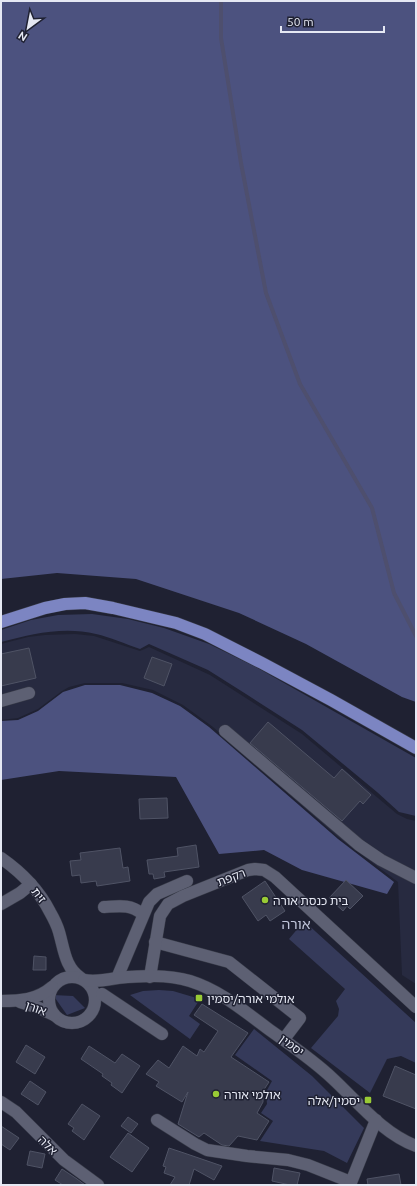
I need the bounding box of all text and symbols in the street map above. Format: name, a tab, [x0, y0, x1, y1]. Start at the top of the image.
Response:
north arrow	[8, 8, 48, 48]
scale bar	[281, 8, 384, 34]
text: 50 m	[287, 15, 314, 28]
text: N	[16, 29, 29, 44]
street label: רקפת	[215, 866, 247, 888]
street label: זית	[29, 885, 49, 905]
place label: בית כנסת אורה	[273, 894, 349, 907]
marker: בית כנסת אורה	[260, 895, 270, 905]
district label: אורה	[281, 916, 311, 932]
place label: אולמי אורה/יסמין	[207, 992, 295, 1005]
marker: אולמי אורה/יסמין	[194, 993, 204, 1003]
street label: אורן	[24, 998, 49, 1018]
street label: יסמין	[277, 1032, 307, 1058]
place label: אולמי אורה	[224, 1088, 281, 1101]
marker: אולמי אורה	[211, 1089, 221, 1099]
place label: יסמין/אלה	[308, 1094, 360, 1107]
marker: יסמין/אלה	[363, 1095, 373, 1105]
street label: אלה	[36, 1133, 60, 1157]

